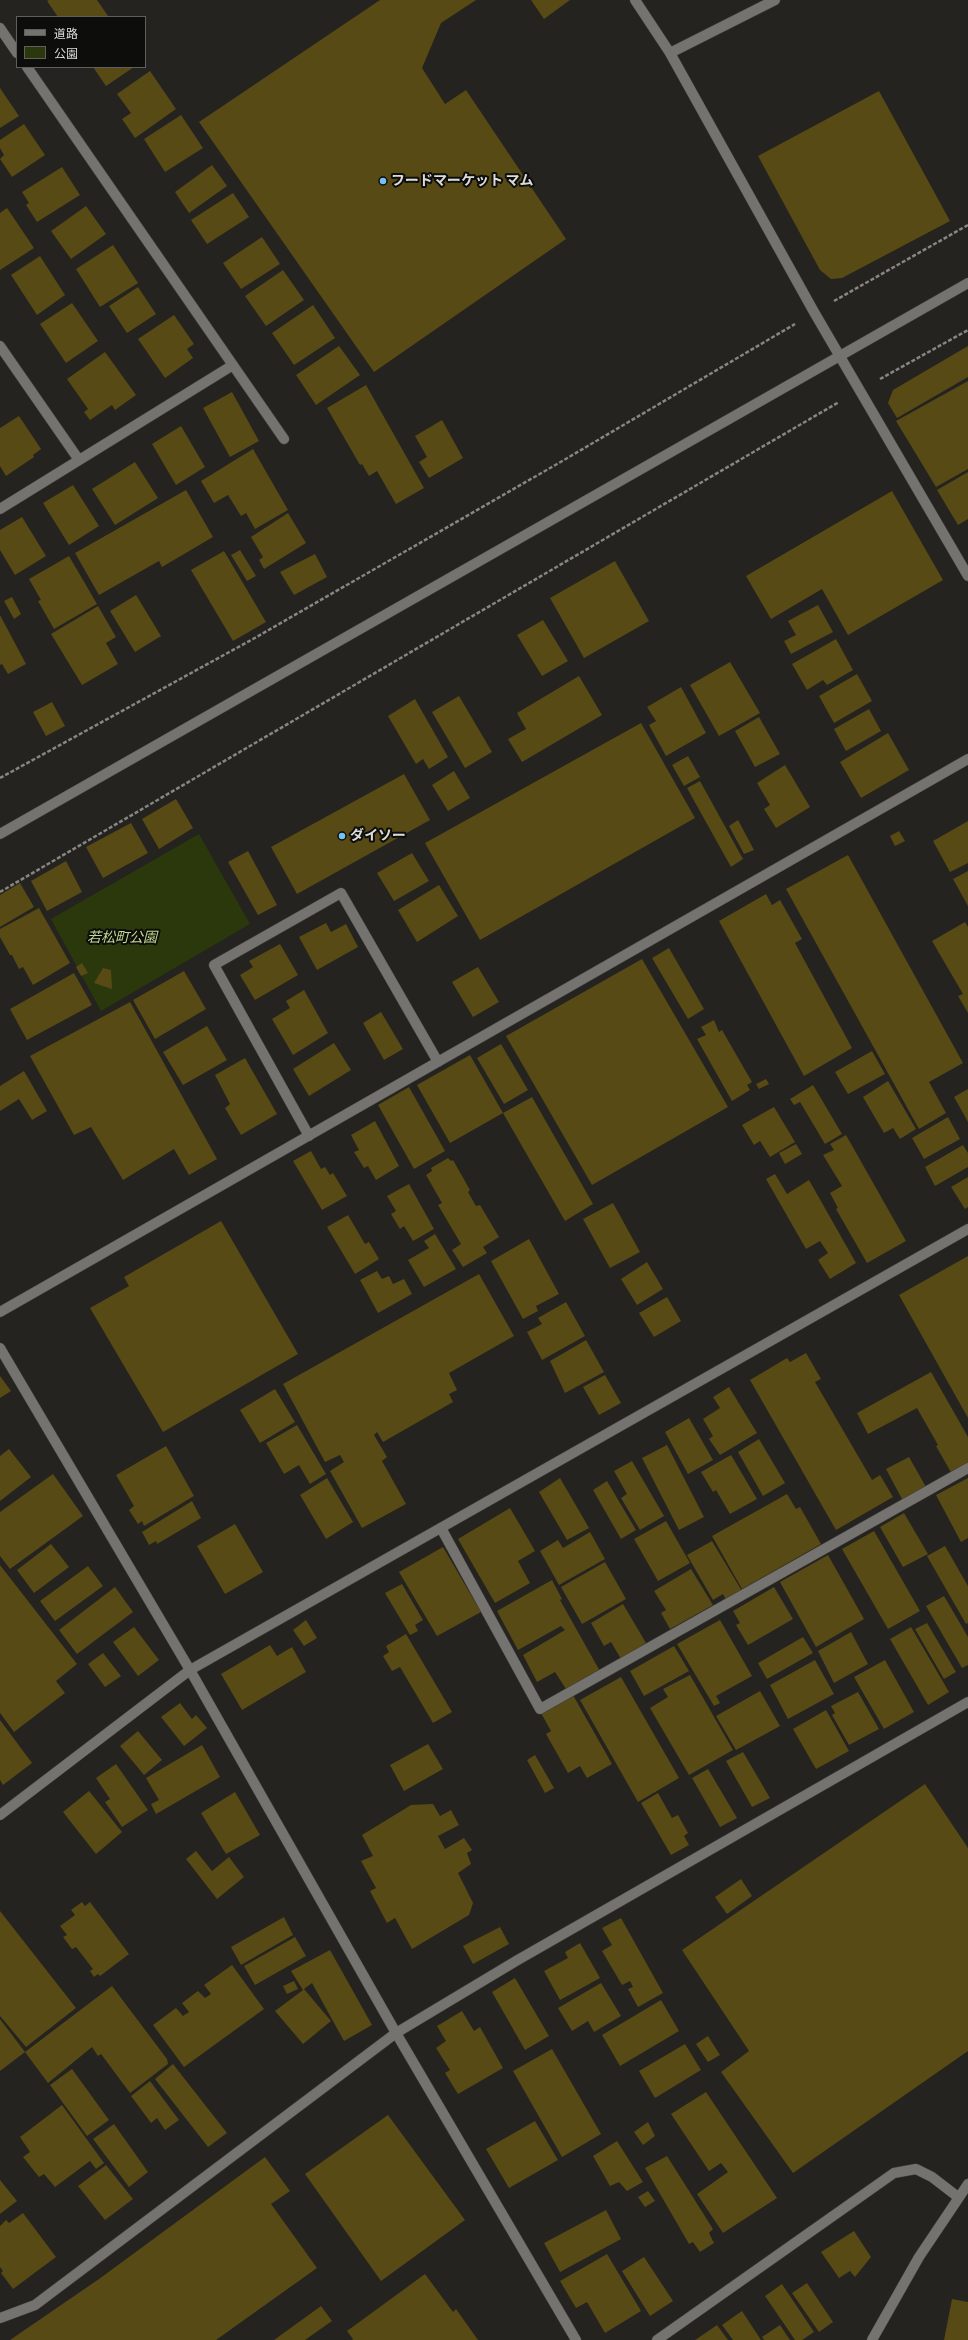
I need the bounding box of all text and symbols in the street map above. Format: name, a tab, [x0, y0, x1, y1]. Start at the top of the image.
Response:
legend	[16, 16, 146, 68]
text: 道路	[54, 27, 78, 41]
text: 公園	[54, 47, 78, 61]
place label: フードマーケット マム	[391, 173, 534, 189]
marker: フードマーケット マム	[378, 176, 388, 186]
place label: ダイソー	[350, 828, 406, 844]
marker: ダイソー	[337, 831, 347, 841]
park label: 若松町公園	[87, 930, 157, 946]

